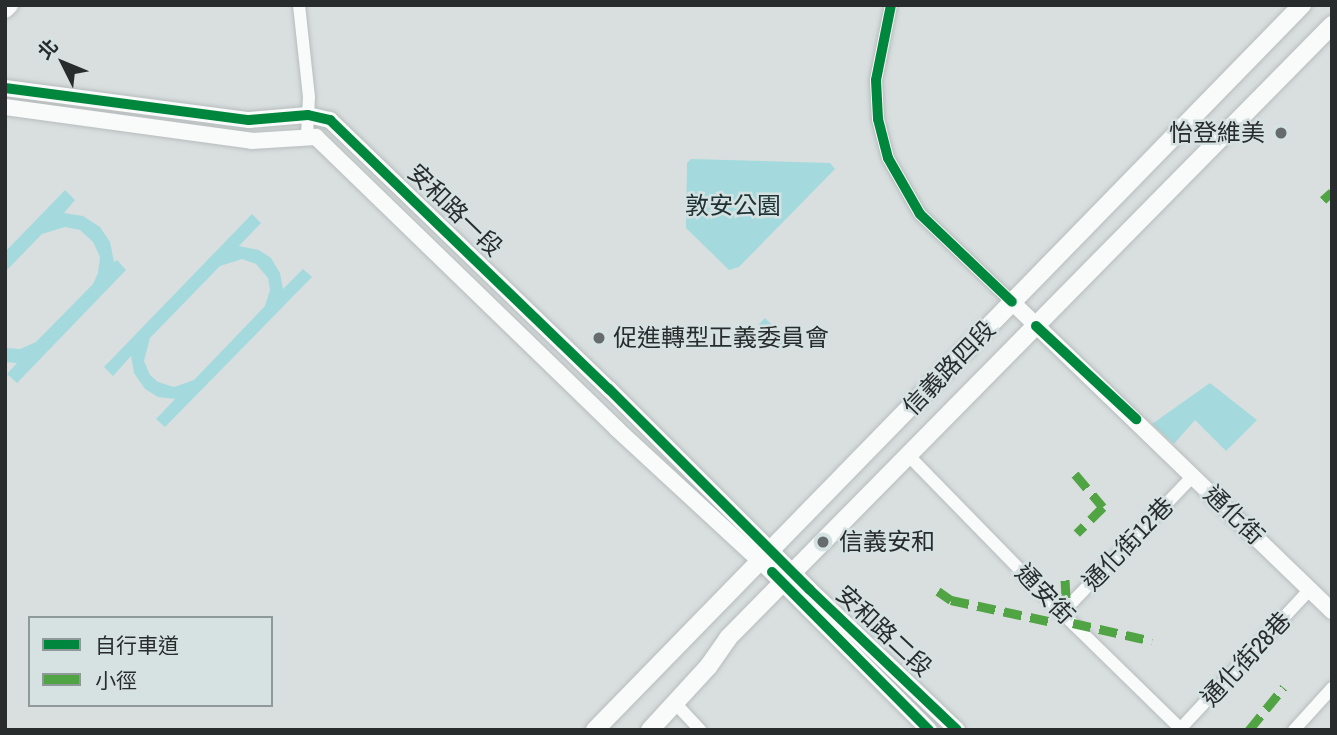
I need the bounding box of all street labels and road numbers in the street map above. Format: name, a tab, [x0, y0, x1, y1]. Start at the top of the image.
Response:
street label: 安和路一段	[402, 158, 508, 262]
street label: 信義路四段	[897, 315, 1001, 421]
street label: 通化街	[1198, 480, 1270, 550]
street label: 通化街12巷	[1077, 492, 1179, 596]
street label: 通安街	[1010, 558, 1080, 630]
street label: 安和路二段	[830, 580, 938, 682]
street label: 通化街28巷	[1195, 606, 1297, 712]

